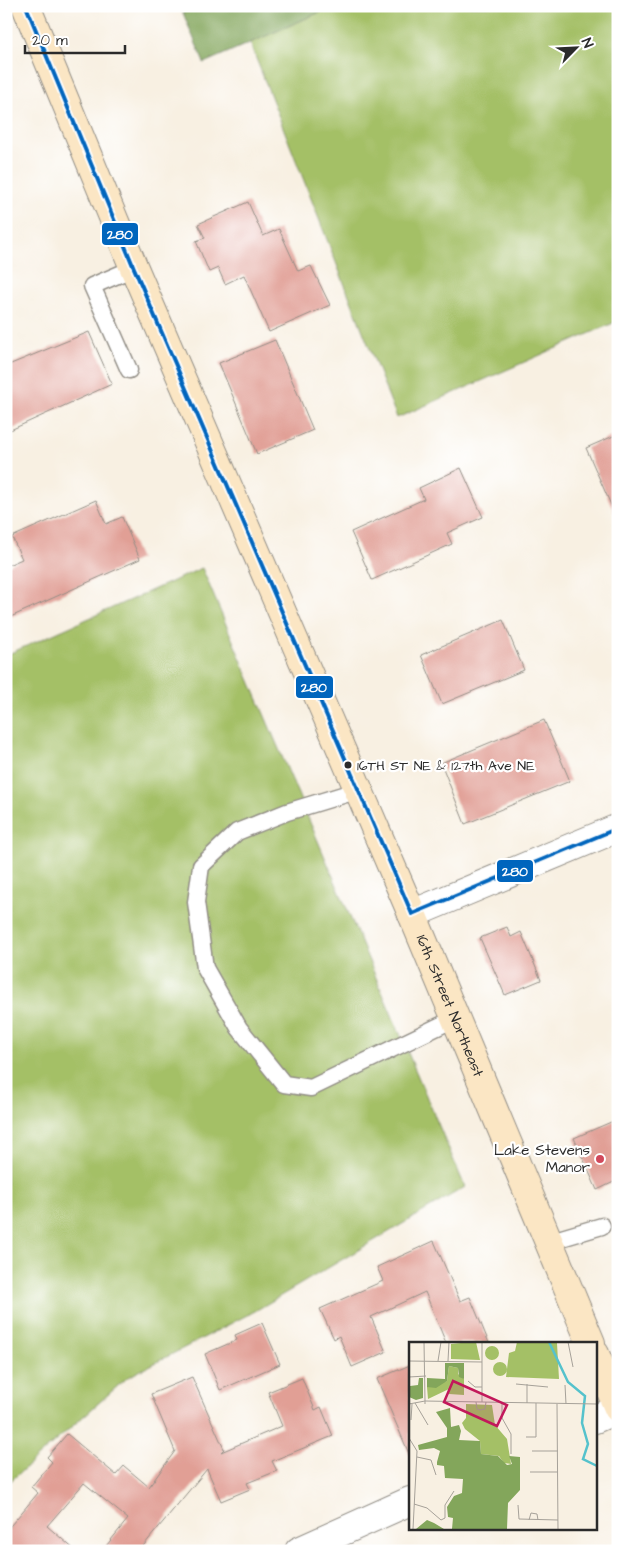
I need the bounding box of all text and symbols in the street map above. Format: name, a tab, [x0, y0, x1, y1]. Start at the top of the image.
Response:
scale bar	[25, 22, 125, 54]
north arrow	[552, 22, 602, 72]
text: 20 m	[32, 30, 68, 51]
text: N	[576, 35, 598, 51]
line badge: 280	[101, 222, 139, 246]
text: 280	[106, 225, 133, 245]
line badge: 280	[295, 675, 334, 699]
text: 280	[300, 678, 327, 698]
place label: 16TH ST NE & 127th Ave NE	[357, 756, 535, 776]
marker: 16TH ST NE & 127th Ave NE	[343, 760, 353, 770]
line badge: 280	[496, 859, 534, 883]
text: 280	[501, 862, 528, 882]
street label: 16th Street Northeast	[411, 932, 489, 1080]
place label: Lake Stevens Manor	[494, 1140, 590, 1178]
marker: Lake Stevens Manor	[594, 1153, 606, 1165]
inset map	[409, 1342, 596, 1530]

